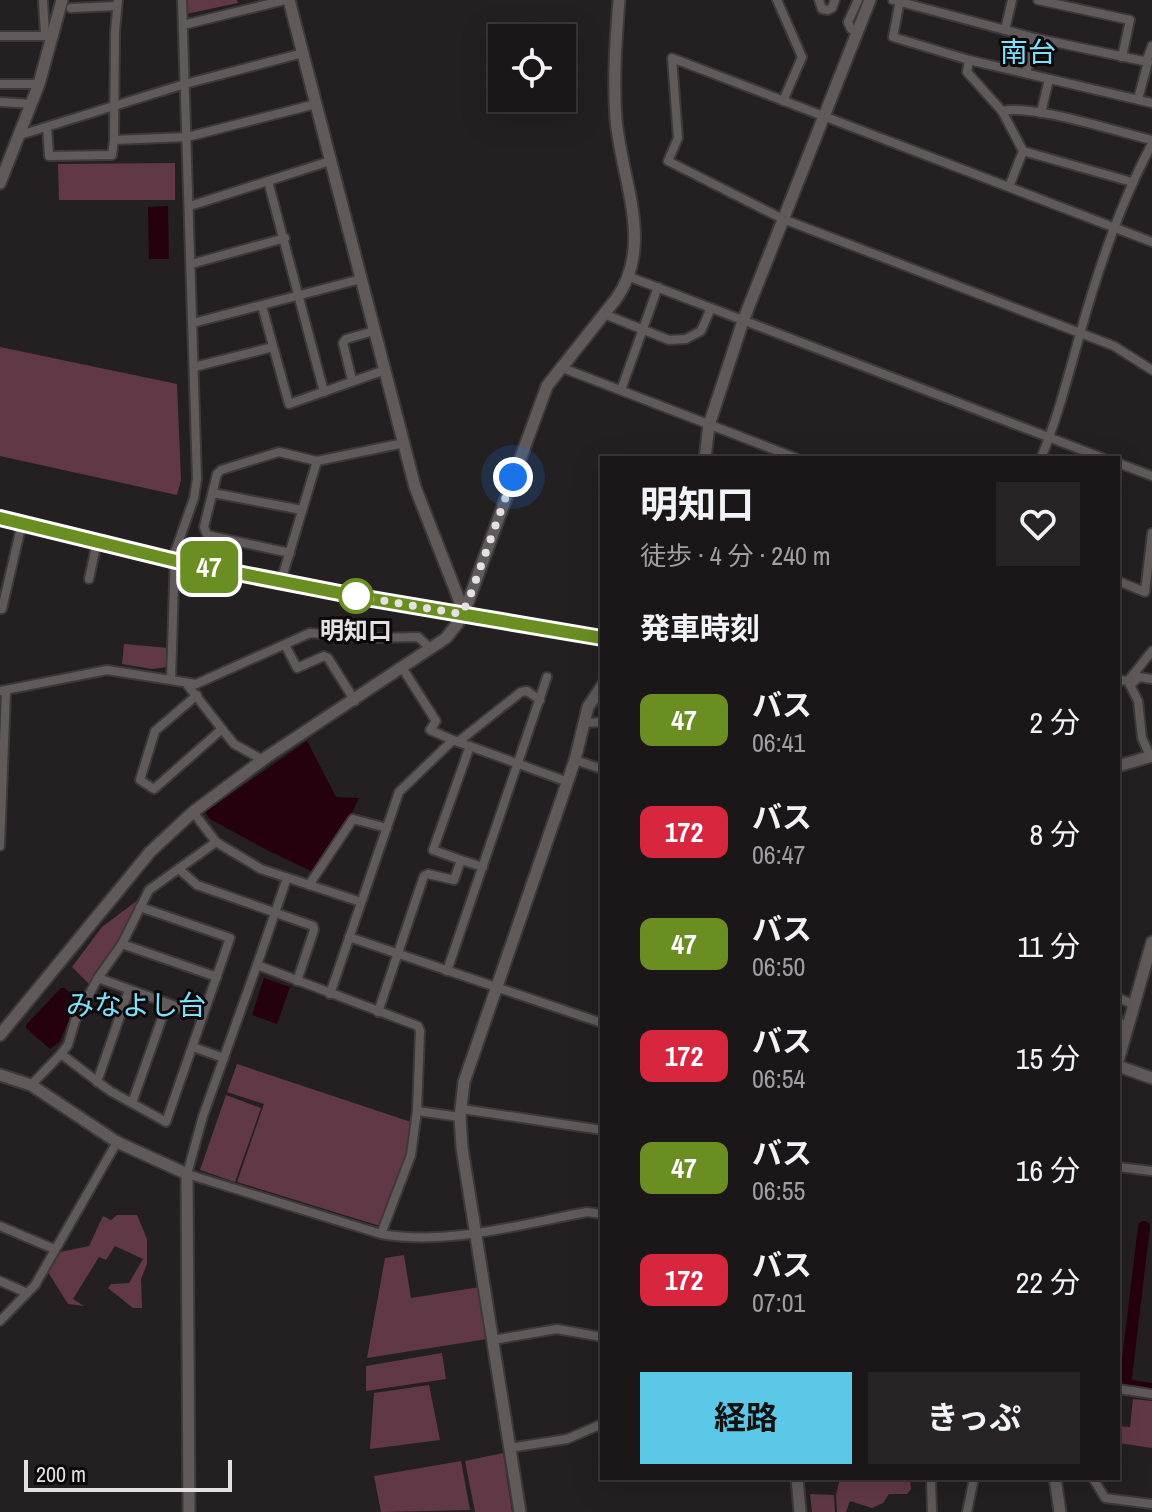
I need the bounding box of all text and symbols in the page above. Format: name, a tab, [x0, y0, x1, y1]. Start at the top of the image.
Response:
map controls	[488, 24, 576, 112]
button: locate	[488, 24, 576, 112]
district label: 南台	[1000, 33, 1056, 71]
your location	[493, 457, 533, 497]
text: 明知口	[640, 479, 754, 530]
button: heart	[996, 482, 1080, 566]
text: 徒歩 · 4 分 · 240 m	[640, 538, 831, 573]
line badge: 47	[173, 541, 245, 593]
text: 47	[196, 548, 222, 586]
marker: 明知口	[339, 579, 373, 613]
text: 発車時刻	[640, 608, 760, 648]
place label: 明知口	[320, 614, 392, 646]
text: バス	[752, 685, 812, 725]
text: 47	[671, 701, 697, 739]
text: 2 分	[1029, 702, 1080, 742]
text: 06:41	[752, 725, 805, 760]
text: バス	[752, 797, 812, 837]
text: 172	[665, 813, 703, 851]
text: 8 分	[1029, 814, 1080, 854]
text: 06:47	[752, 837, 805, 872]
text: バス	[752, 909, 812, 949]
text: 47	[671, 925, 697, 963]
text: 11 分	[1018, 926, 1080, 966]
text: 06:50	[752, 949, 805, 984]
district label: みなよし台	[66, 986, 206, 1024]
text: バス	[752, 1021, 812, 1061]
text: 172	[665, 1037, 703, 1075]
text: 15 分	[1016, 1038, 1080, 1078]
text: 06:54	[752, 1061, 805, 1096]
text: バス	[752, 1133, 812, 1173]
text: 47	[671, 1149, 697, 1187]
text: 16 分	[1016, 1150, 1080, 1190]
text: 06:55	[752, 1173, 805, 1208]
text: バス	[752, 1245, 812, 1285]
text: 172	[665, 1261, 703, 1299]
text: 22 分	[1016, 1262, 1080, 1302]
text: 07:01	[752, 1285, 805, 1320]
button: 経路	[640, 1372, 852, 1464]
button: きっぷ	[868, 1372, 1080, 1464]
scale bar	[24, 1456, 232, 1492]
text: 200 m	[36, 1459, 86, 1489]

